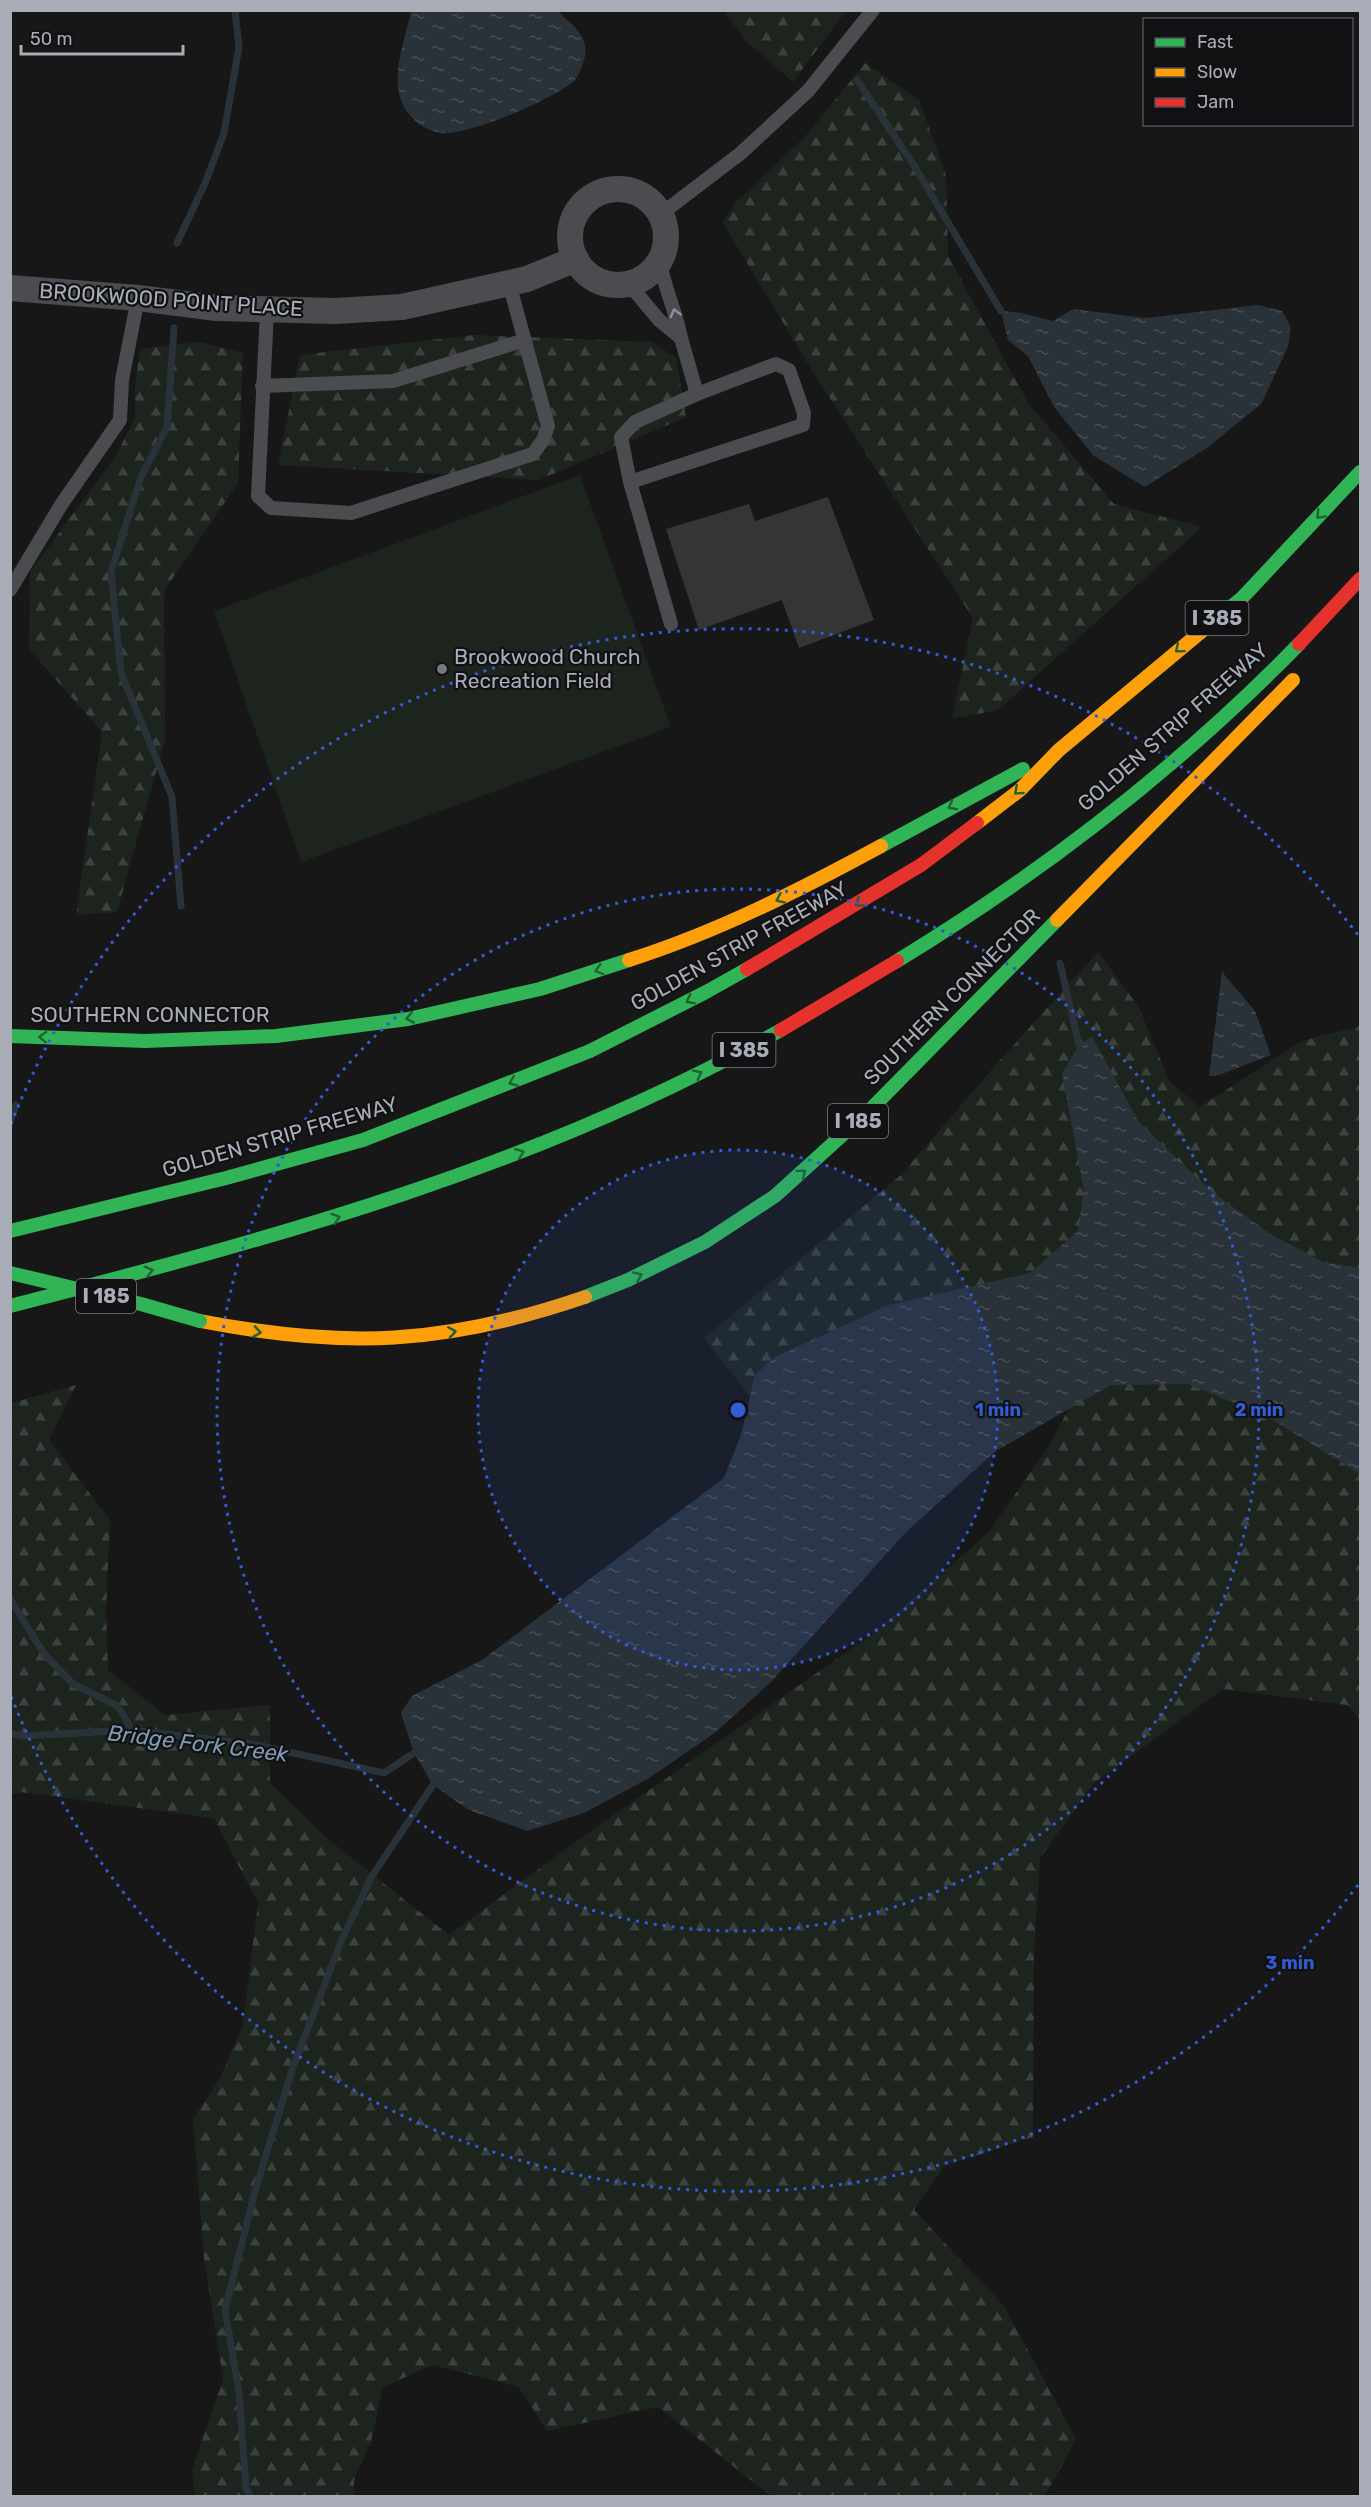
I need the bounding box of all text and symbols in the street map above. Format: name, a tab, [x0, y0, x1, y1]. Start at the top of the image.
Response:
scale bar	[21, 18, 183, 56]
legend	[1143, 18, 1353, 126]
text: 50 m	[30, 28, 73, 50]
text: Fast	[1197, 31, 1233, 53]
text: Slow	[1197, 61, 1237, 83]
text: Jam	[1197, 91, 1234, 113]
street label: BROOKWOOD POINT PLACE	[38, 278, 304, 321]
one-way arrow	[670, 308, 683, 318]
one-way arrow	[1316, 508, 1327, 518]
road number: I 385	[1186, 601, 1248, 635]
street label: GOLDEN STRIP FREEWAY	[1072, 637, 1273, 816]
one-way arrow	[1175, 642, 1186, 653]
place label: Brookwood Church Recreation Field	[454, 644, 641, 693]
marker: Brookwood Church Recreation Field	[435, 662, 449, 676]
one-way arrow	[1014, 784, 1025, 795]
one-way arrow	[947, 799, 958, 810]
street label: GOLDEN STRIP FREEWAY	[626, 876, 851, 1016]
one-way arrow	[776, 892, 787, 904]
one-way arrow	[855, 896, 865, 908]
street label: SOUTHERN CONNECTOR	[858, 903, 1045, 1090]
one-way arrow	[594, 963, 605, 975]
one-way arrow	[685, 993, 696, 1005]
street label: SOUTHERN CONNECTOR	[30, 1002, 270, 1027]
one-way arrow	[405, 1011, 415, 1024]
one-way arrow	[39, 1031, 48, 1044]
road number: I 385	[712, 1033, 776, 1067]
one-way arrow	[692, 1070, 702, 1081]
one-way arrow	[508, 1075, 519, 1087]
street label: GOLDEN STRIP FREEWAY	[159, 1091, 401, 1182]
road number: I 185	[828, 1104, 888, 1138]
one-way arrow	[514, 1148, 525, 1161]
one-way arrow	[795, 1169, 806, 1180]
one-way arrow	[330, 1213, 341, 1225]
one-way arrow	[143, 1265, 153, 1278]
one-way arrow	[631, 1271, 642, 1283]
road number: I 185	[76, 1279, 136, 1313]
one-way arrow	[253, 1325, 262, 1337]
one-way arrow	[447, 1327, 456, 1339]
text: 1 min	[975, 1399, 1021, 1421]
text: 2 min	[1235, 1399, 1283, 1421]
centre of rings	[728, 1400, 748, 1420]
water label: Bridge Fork Creek	[106, 1719, 290, 1768]
text: 3 min	[1266, 1952, 1314, 1974]

